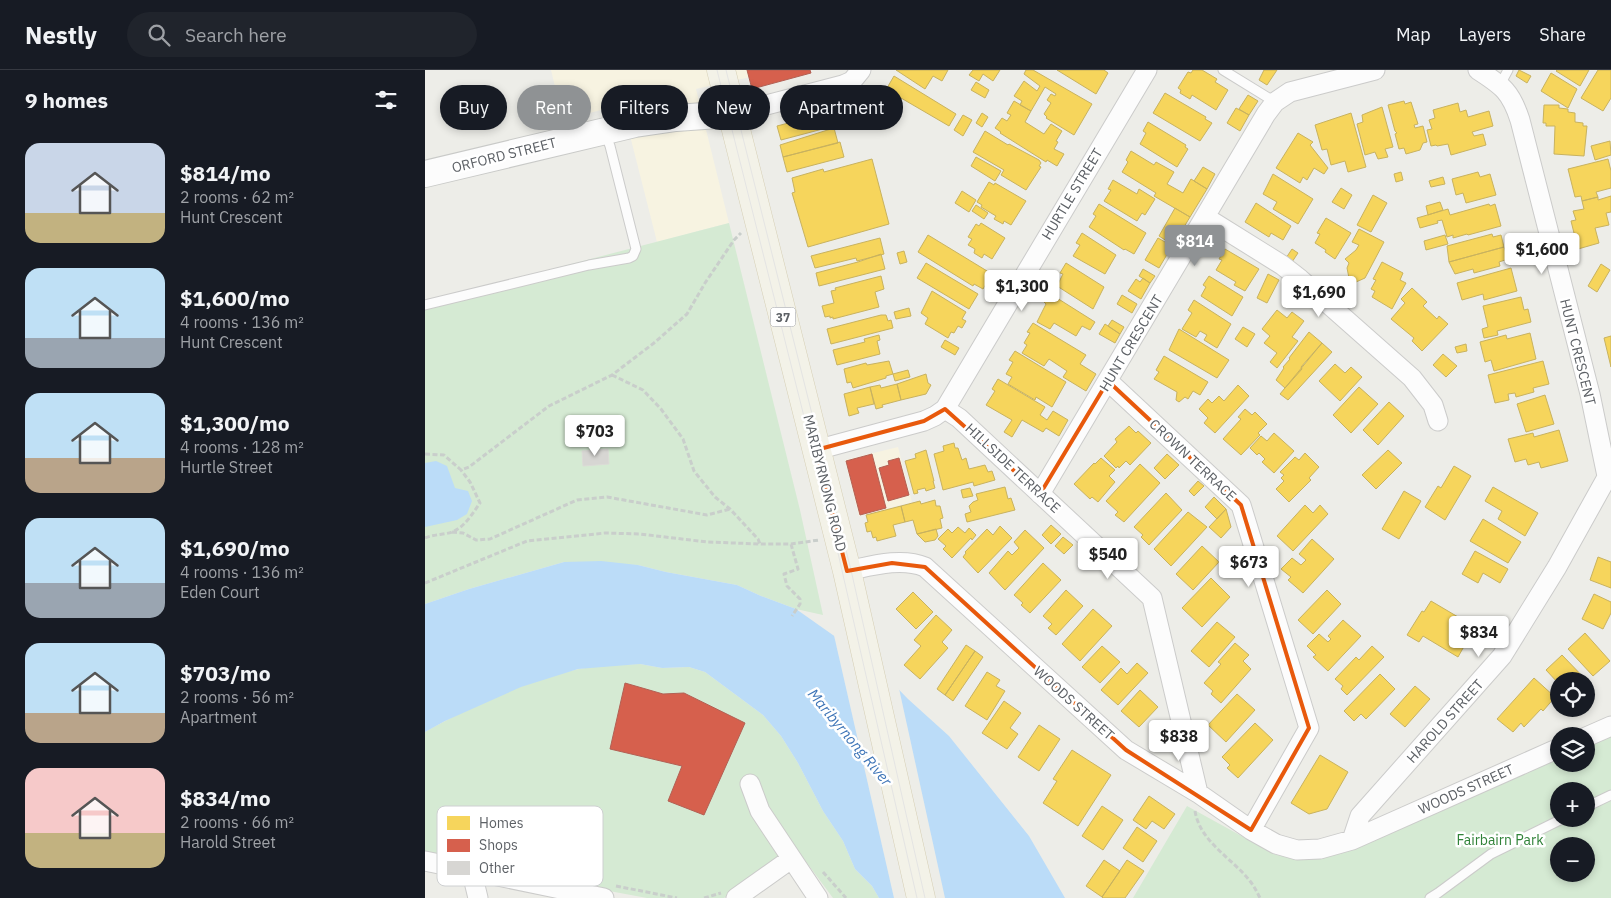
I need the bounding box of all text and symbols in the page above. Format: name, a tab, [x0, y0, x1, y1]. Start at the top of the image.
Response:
search box	[127, 12, 477, 57]
text: Nestly	[25, 19, 97, 51]
icon: search	[145, 21, 173, 49]
text: Search here	[185, 23, 287, 47]
text: Map	[1396, 23, 1431, 46]
text: Layers	[1459, 23, 1511, 46]
text: Share	[1539, 23, 1586, 46]
chip: Buy	[440, 85, 507, 130]
chip: Rent	[517, 85, 591, 130]
chip: Filters	[601, 85, 688, 130]
chip: New	[698, 85, 770, 130]
chip: Apartment	[780, 85, 903, 130]
text: 9 homes	[25, 86, 108, 114]
icon: filters	[372, 86, 400, 114]
street label: ORFORD STREET	[450, 133, 558, 177]
street label: HURTLE STREET	[1038, 145, 1106, 243]
text: $814/mo	[180, 159, 271, 187]
icon: home	[65, 163, 125, 223]
text: 2 rooms · 62 m²	[180, 187, 294, 207]
text: Hunt Crescent	[180, 207, 283, 227]
pin: $814	[1165, 224, 1225, 267]
text: $814	[1176, 231, 1214, 251]
pin: $1,600	[1501, 232, 1583, 275]
text: $1,600	[1516, 239, 1568, 259]
pin: $1,300	[981, 270, 1063, 312]
text: $1,300	[996, 276, 1048, 296]
pin: $1,690	[1278, 276, 1360, 318]
text: $1,690	[1293, 282, 1345, 302]
text: $1,600/mo	[180, 284, 290, 312]
icon: home	[65, 288, 125, 348]
street label: HUNT CRESCENT	[1095, 292, 1167, 394]
street label: HUNT CRESCENT	[1556, 297, 1600, 407]
road number: 37	[771, 308, 795, 326]
text: 4 rooms · 136 m²	[180, 312, 304, 332]
text: Hunt Crescent	[180, 332, 283, 352]
text: $1,300/mo	[180, 409, 290, 437]
icon: home	[65, 413, 125, 473]
street label: MARIBYRNONG ROAD	[799, 413, 851, 553]
pin: $703	[565, 414, 625, 457]
street label: CROWN TERRACE	[1146, 415, 1240, 505]
street label: HILLSIDE TERRACE	[962, 419, 1064, 517]
text: $703	[576, 421, 614, 441]
text: 4 rooms · 128 m²	[180, 437, 304, 457]
text: Hurtle Street	[180, 457, 273, 477]
text: $1,690/mo	[180, 534, 290, 562]
icon: home	[65, 538, 125, 598]
pin: $540	[1078, 538, 1138, 580]
text: $540	[1089, 544, 1127, 564]
pin: $673	[1219, 546, 1279, 588]
text: $673	[1230, 552, 1268, 572]
text: 4 rooms · 136 m²	[180, 562, 304, 582]
text: Eden Court	[180, 582, 260, 602]
pin: $834	[1449, 616, 1509, 658]
text: $834	[1460, 622, 1498, 642]
text: $703/mo	[180, 659, 271, 687]
street label: WOODS STREET	[1030, 662, 1118, 744]
icon: home	[65, 663, 125, 723]
map controls	[1550, 672, 1595, 882]
button: locate	[1550, 672, 1595, 717]
street label: HAROLD STREET	[1403, 675, 1487, 767]
water label: Maribyrnong River	[804, 685, 896, 790]
text: 2 rooms · 56 m²	[180, 687, 294, 707]
text: Apartment	[180, 707, 257, 727]
pin: $838	[1149, 720, 1209, 762]
text: $838	[1160, 726, 1198, 746]
button: layers	[1550, 727, 1595, 772]
street label: WOODS STREET	[1416, 760, 1516, 818]
button: +	[1550, 782, 1595, 827]
text: $834/mo	[180, 784, 271, 812]
icon: home	[65, 788, 125, 848]
legend	[437, 806, 603, 886]
text: 2 rooms · 66 m²	[180, 812, 294, 832]
text: Homes	[479, 814, 524, 832]
park label: Fairbairn Park	[1456, 831, 1544, 849]
text: Harold Street	[180, 832, 276, 852]
text: Shops	[479, 836, 518, 854]
button: −	[1550, 837, 1595, 882]
text: Other	[479, 859, 515, 877]

